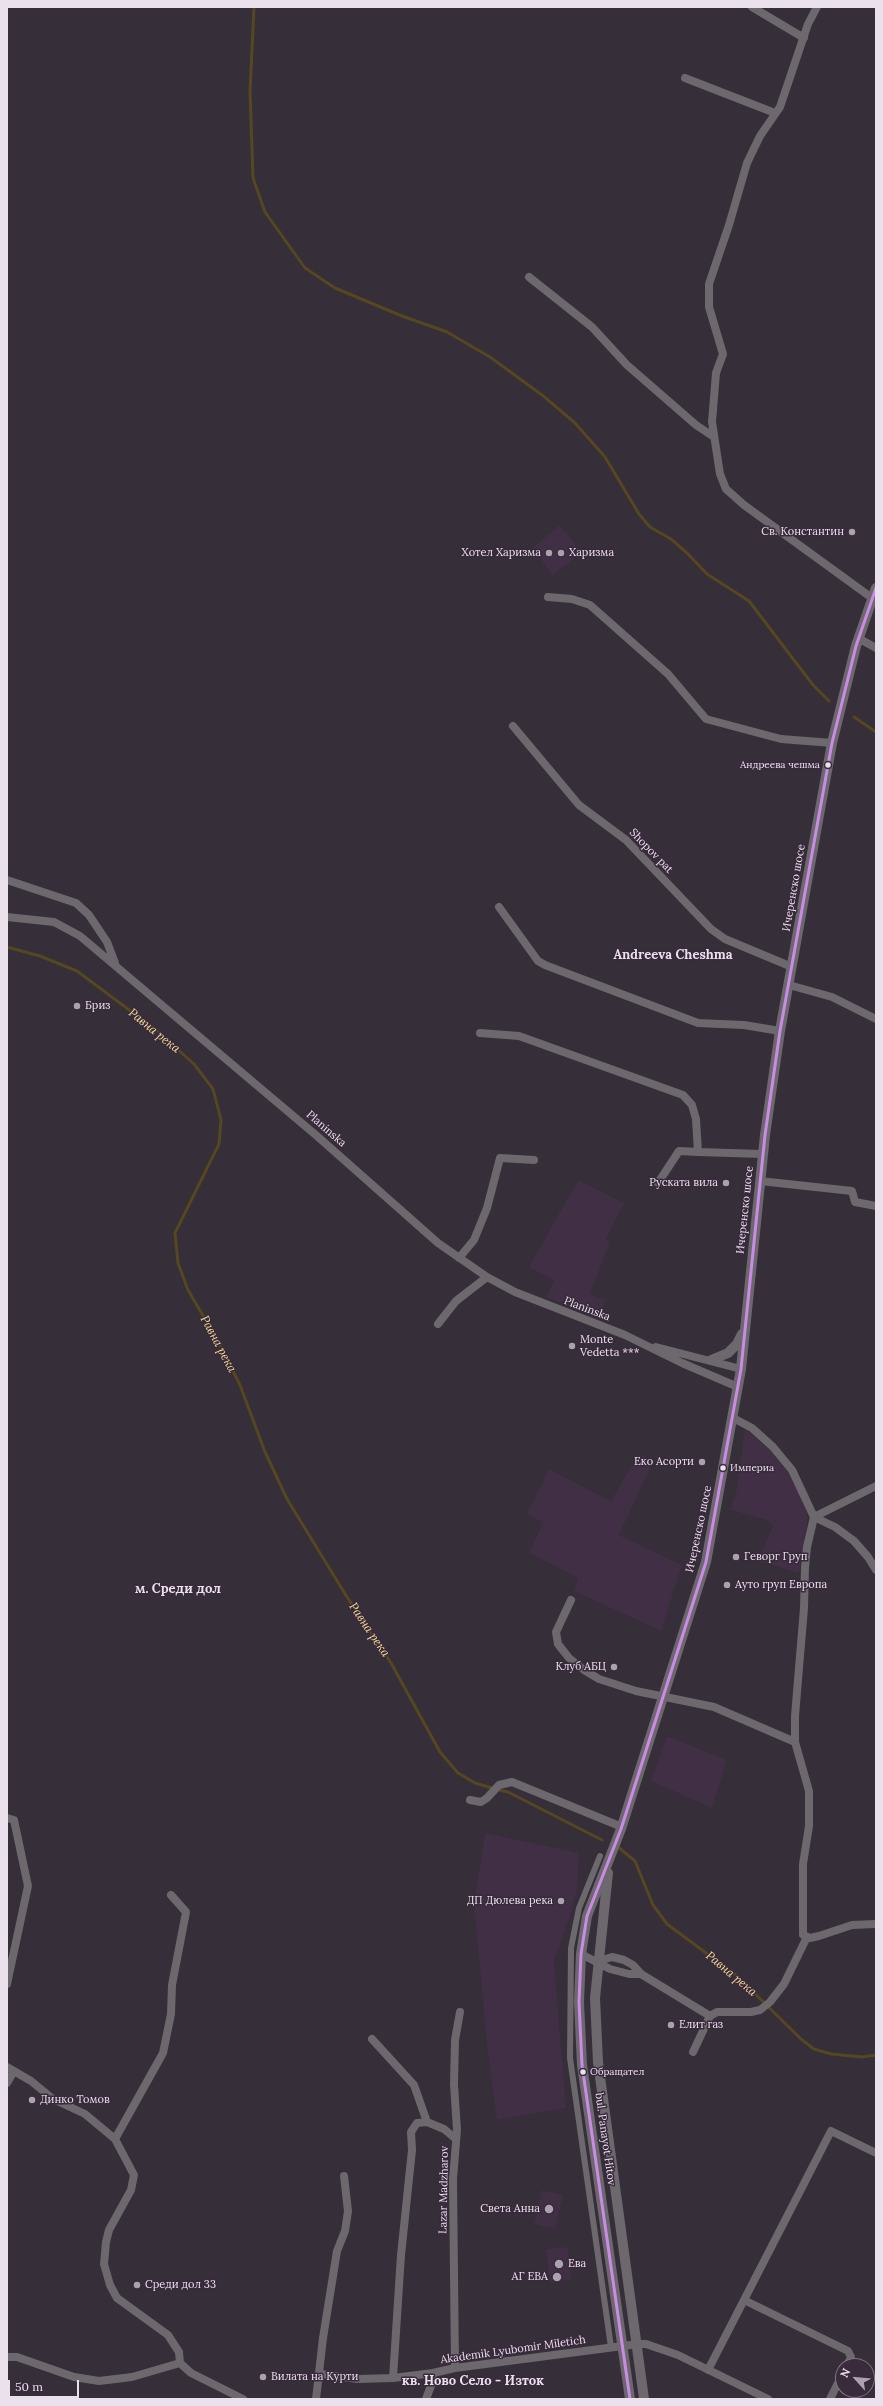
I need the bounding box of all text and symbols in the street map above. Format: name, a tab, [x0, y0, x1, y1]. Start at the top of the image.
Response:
place label: Св. Константин	[761, 525, 844, 539]
marker: Св. Константин	[847, 527, 857, 537]
place label: Хотел Харизма	[461, 546, 541, 560]
place label: Харизма	[569, 546, 614, 560]
marker: Хотел Харизма	[544, 548, 554, 558]
marker: Харизма	[556, 548, 566, 558]
place label: Андреева чешма	[740, 759, 820, 771]
marker: Андреева чешма	[823, 760, 833, 770]
street label: Shopov pat	[626, 826, 676, 876]
street label: Ичеренско шосе	[780, 843, 808, 933]
district label: Andreeva Cheshma	[613, 947, 733, 963]
place label: Бриз	[85, 999, 110, 1013]
marker: Бриз	[72, 1001, 82, 1011]
water label: Равна река	[125, 1006, 183, 1056]
street label: Planinska	[303, 1108, 349, 1150]
street label: Ичеренско шосе	[734, 1165, 756, 1255]
place label: Руската вила	[649, 1176, 718, 1190]
marker: Руската вила	[721, 1178, 731, 1188]
street label: Planinska	[562, 1294, 612, 1324]
water label: Равна река	[197, 1313, 239, 1375]
place label: Monte Vedetta ***	[580, 1333, 639, 1359]
marker: Monte Vedetta ***	[567, 1341, 577, 1351]
place label: Еко Асорти	[634, 1455, 694, 1469]
marker: Еко Асорти	[697, 1457, 707, 1467]
place label: Империа	[730, 1462, 774, 1474]
marker: Империа	[718, 1463, 728, 1473]
street label: Ичеренско шосе	[683, 1484, 715, 1574]
place label: Геворг Груп	[744, 1550, 808, 1564]
marker: Геворг Груп	[731, 1552, 741, 1562]
place label: Ауто груп Европа	[735, 1578, 827, 1592]
marker: Ауто груп Европа	[722, 1580, 732, 1590]
district label: м. Среди дол	[135, 1581, 221, 1597]
water label: Равна река	[346, 1600, 392, 1660]
place label: Клуб АБЦ	[555, 1660, 606, 1674]
marker: Клуб АБЦ	[609, 1662, 619, 1672]
place label: ДП Дюлева река	[467, 1894, 553, 1908]
marker: ДП Дюлева река	[556, 1896, 566, 1906]
water label: Равна река	[703, 1948, 759, 2000]
place label: Елит газ	[679, 2018, 723, 2032]
marker: Елит газ	[666, 2020, 676, 2030]
place label: Обращател	[590, 2066, 644, 2078]
marker: Обращател	[578, 2067, 588, 2077]
street label: bul. Panayot Hitov	[592, 2092, 618, 2186]
place label: Динко Томов	[40, 2093, 110, 2107]
marker: Динко Томов	[27, 2095, 37, 2105]
street label: Lazar Madzharov	[437, 2146, 451, 2234]
place label: Света Анна	[480, 2202, 540, 2216]
marker: Света Анна	[543, 2203, 555, 2215]
place label: Ева	[568, 2257, 586, 2271]
marker: Ева	[553, 2258, 565, 2270]
place label: АГ ЕВА	[512, 2270, 548, 2284]
marker: АГ ЕВА	[551, 2271, 563, 2283]
place label: Среди дол 33	[145, 2278, 216, 2292]
marker: Среди дол 33	[132, 2280, 142, 2290]
street label: Akademik Lyubomir Miletich	[440, 2333, 586, 2367]
north arrow	[835, 2358, 875, 2398]
text: N	[837, 2366, 853, 2380]
place label: Вилата на Курти	[271, 2370, 358, 2384]
scale bar	[10, 2372, 81, 2398]
marker: Вилата на Курти	[258, 2372, 268, 2382]
district label: кв. Ново Село - Изток	[402, 2373, 544, 2389]
text: 50 m	[15, 2379, 43, 2394]

